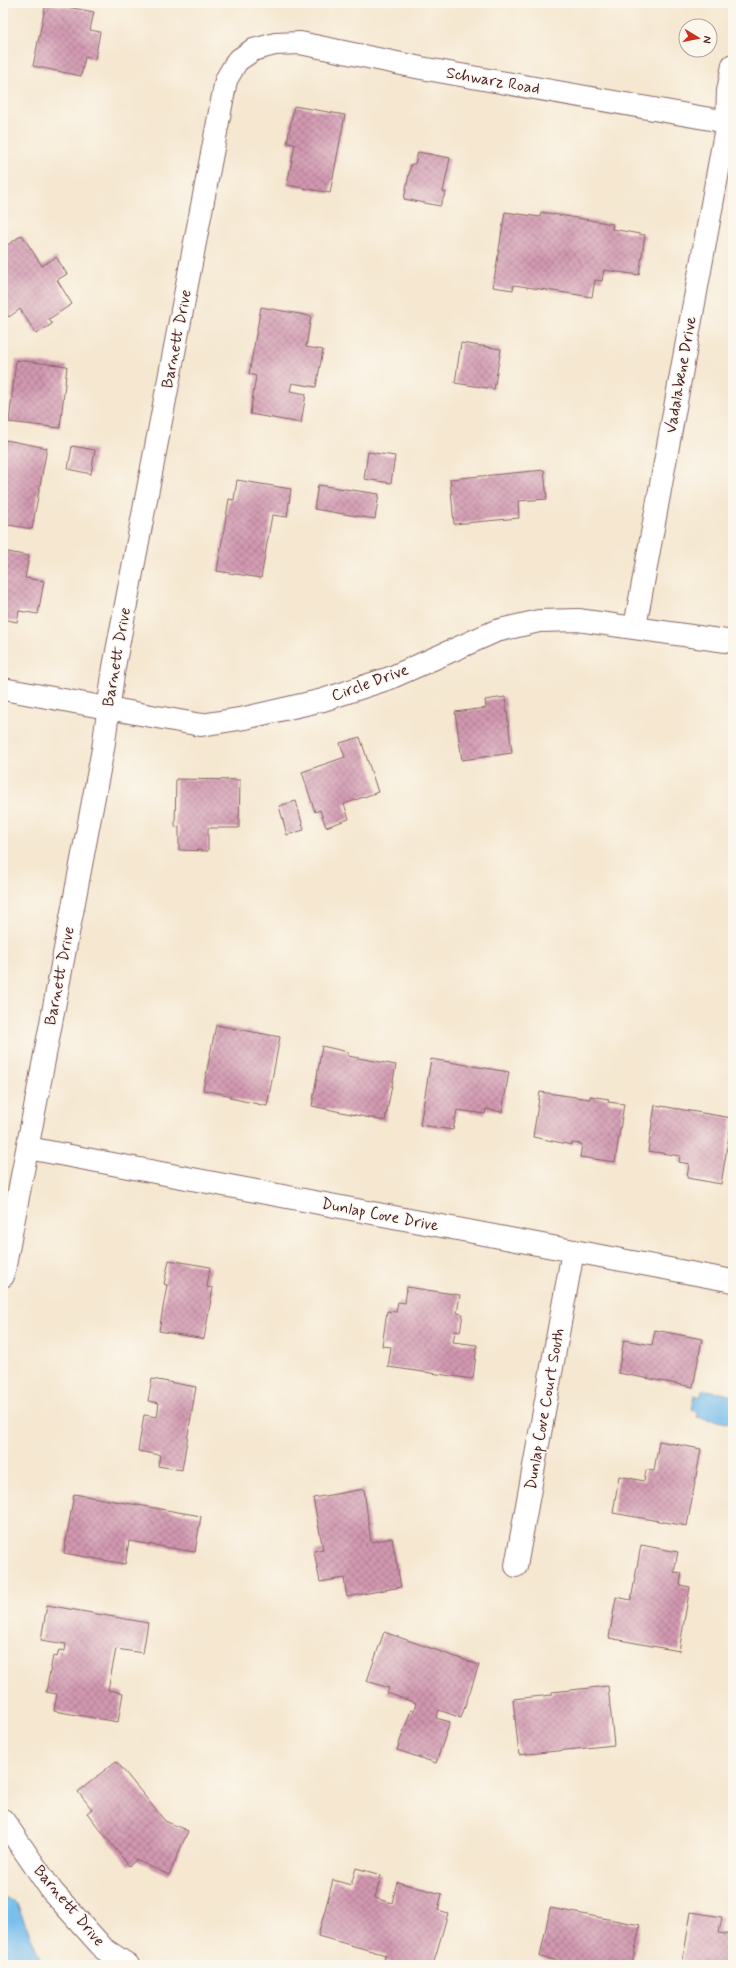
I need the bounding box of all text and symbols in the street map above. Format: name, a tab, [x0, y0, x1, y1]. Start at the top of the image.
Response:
north arrow	[678, 18, 718, 58]
text: N	[699, 35, 714, 44]
street label: Schwarz Road	[444, 62, 542, 100]
street label: Barnett Drive	[157, 288, 197, 390]
street label: Vadalabene Drive	[660, 314, 702, 435]
street label: Barnett Drive	[98, 606, 136, 708]
street label: Circle Drive	[329, 659, 411, 707]
street label: Barnett Drive	[40, 925, 80, 1027]
street label: Dunlap Cove Drive	[320, 1193, 441, 1237]
street label: Dunlap Cove Court South	[520, 1327, 570, 1491]
street label: Barnett Drive	[29, 1861, 109, 1951]

